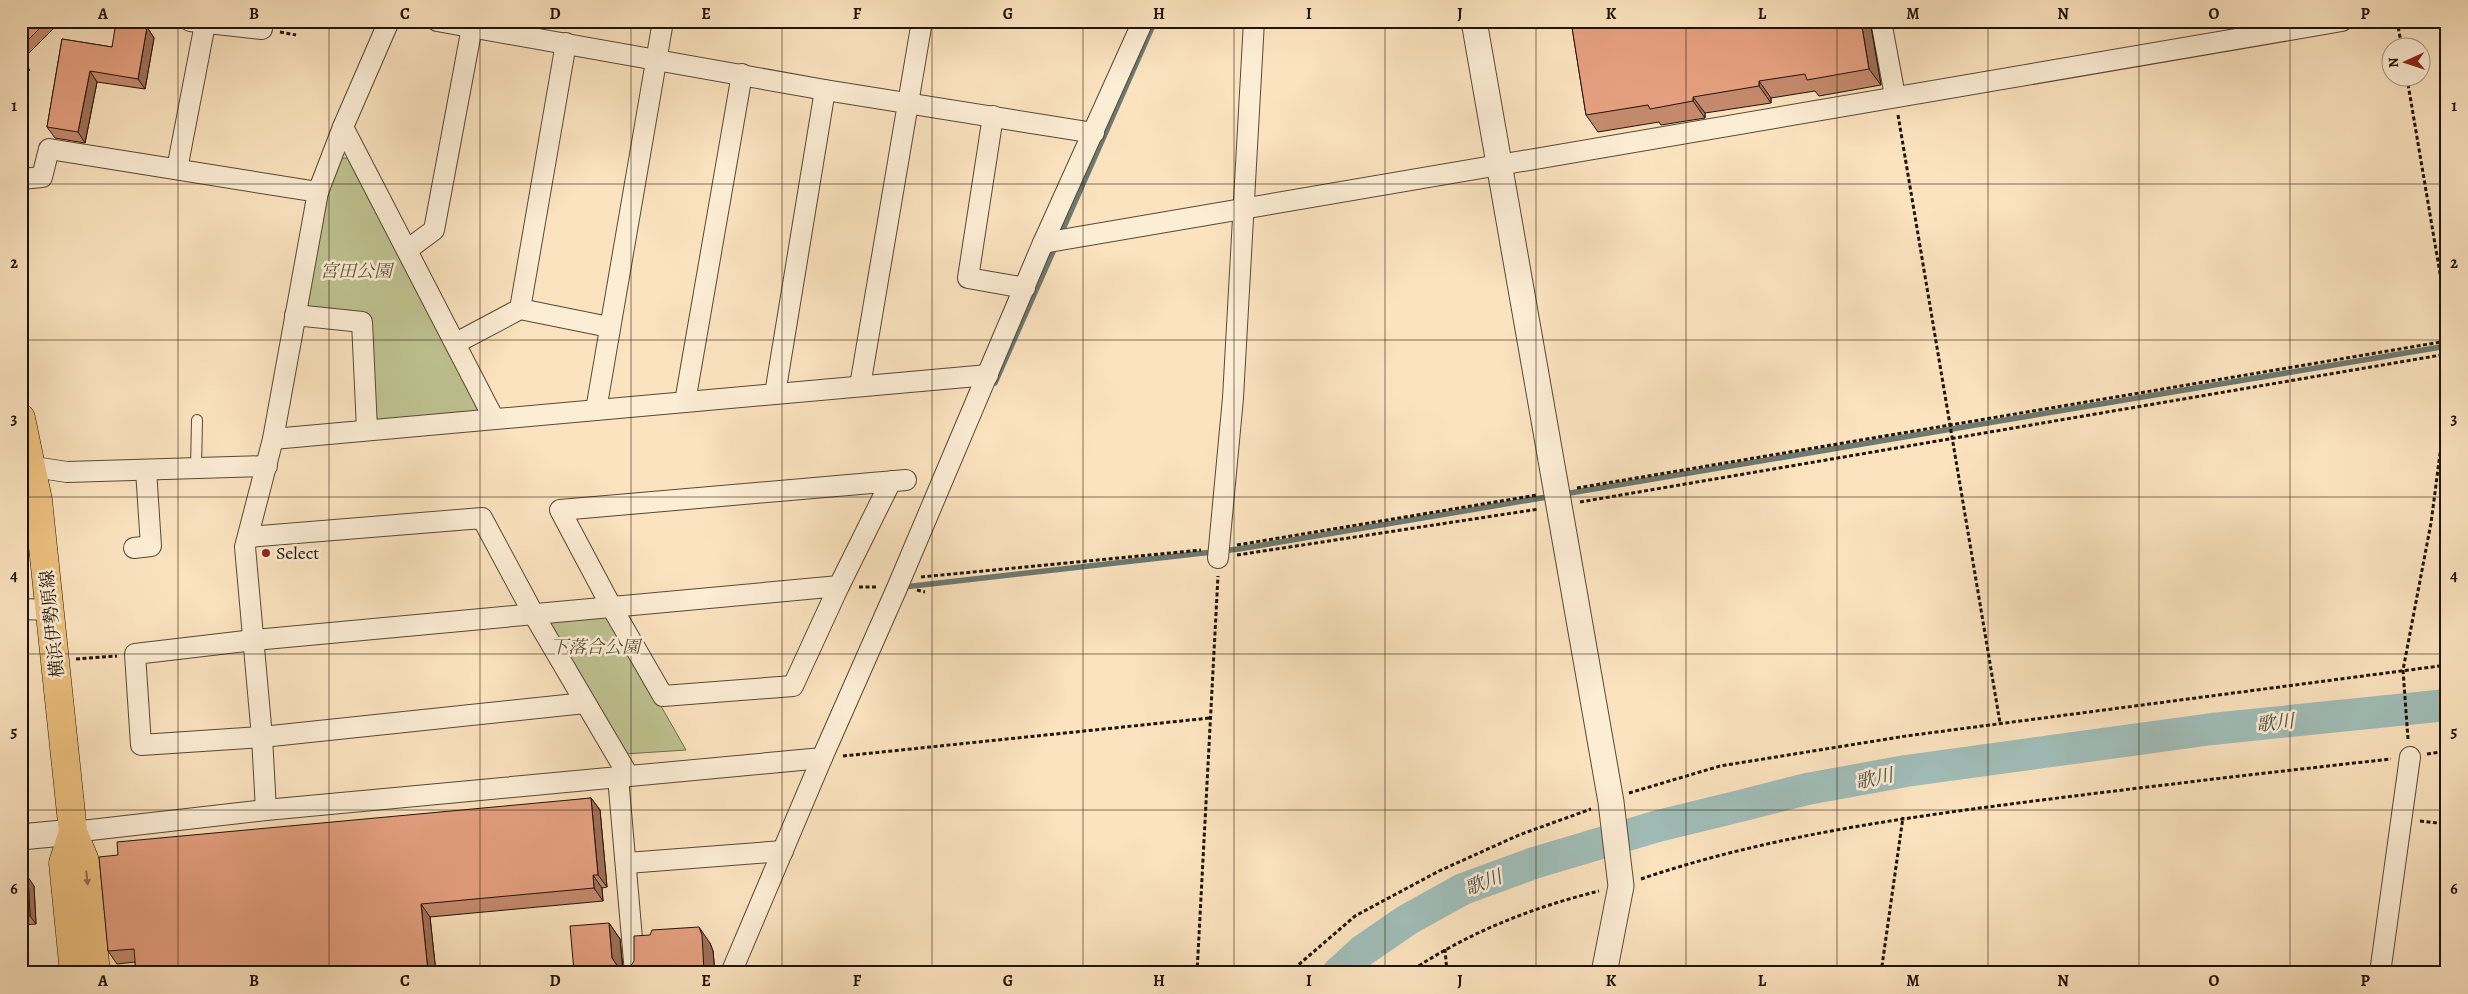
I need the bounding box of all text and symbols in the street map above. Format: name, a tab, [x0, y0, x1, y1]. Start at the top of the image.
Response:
text: A	[97, 3, 109, 25]
text: B	[249, 3, 259, 25]
text: C	[400, 3, 410, 25]
text: D	[549, 3, 561, 25]
text: E	[701, 3, 711, 25]
text: F	[853, 3, 862, 25]
text: G	[1003, 3, 1013, 25]
text: H	[1153, 3, 1165, 25]
text: I	[1306, 3, 1312, 25]
text: J	[1457, 3, 1463, 25]
text: K	[1606, 3, 1617, 25]
text: L	[1758, 3, 1767, 25]
text: M	[1906, 3, 1920, 25]
text: N	[2057, 3, 2069, 25]
text: O	[2209, 3, 2220, 25]
text: P	[2360, 3, 2370, 25]
north arrow	[2380, 38, 2430, 88]
text: N	[2384, 57, 2403, 68]
text: 1	[11, 95, 17, 117]
text: 1	[2451, 95, 2457, 117]
text: 2	[10, 252, 18, 274]
text: 2	[2450, 252, 2458, 274]
park label: 宮田公園	[320, 259, 395, 283]
text: 3	[11, 408, 18, 430]
text: 3	[2451, 408, 2458, 430]
place label: Select	[276, 541, 319, 565]
marker: Select	[260, 547, 272, 559]
text: 4	[10, 565, 18, 587]
text: 4	[2450, 565, 2458, 587]
street label: 横浜伊勢原線	[34, 569, 70, 679]
park label: 下落合公園	[550, 635, 643, 659]
water label: 歌川	[2255, 708, 2297, 738]
text: 5	[11, 721, 18, 743]
text: 5	[2451, 721, 2458, 743]
water label: 歌川	[1853, 762, 1897, 796]
water label: 歌川	[1461, 863, 1508, 902]
one-way arrow	[83, 871, 91, 887]
text: 6	[10, 878, 18, 900]
text: 6	[2450, 878, 2458, 900]
text: A	[97, 970, 109, 992]
text: B	[249, 970, 259, 992]
text: C	[400, 970, 410, 992]
text: D	[549, 970, 561, 992]
text: E	[701, 970, 711, 992]
text: F	[853, 970, 862, 992]
text: G	[1003, 970, 1013, 992]
text: H	[1153, 970, 1165, 992]
text: I	[1306, 970, 1312, 992]
text: J	[1457, 970, 1463, 992]
text: K	[1606, 970, 1617, 992]
text: L	[1758, 970, 1767, 992]
text: M	[1906, 970, 1920, 992]
text: N	[2057, 970, 2069, 992]
text: O	[2209, 970, 2220, 992]
text: P	[2360, 970, 2370, 992]

